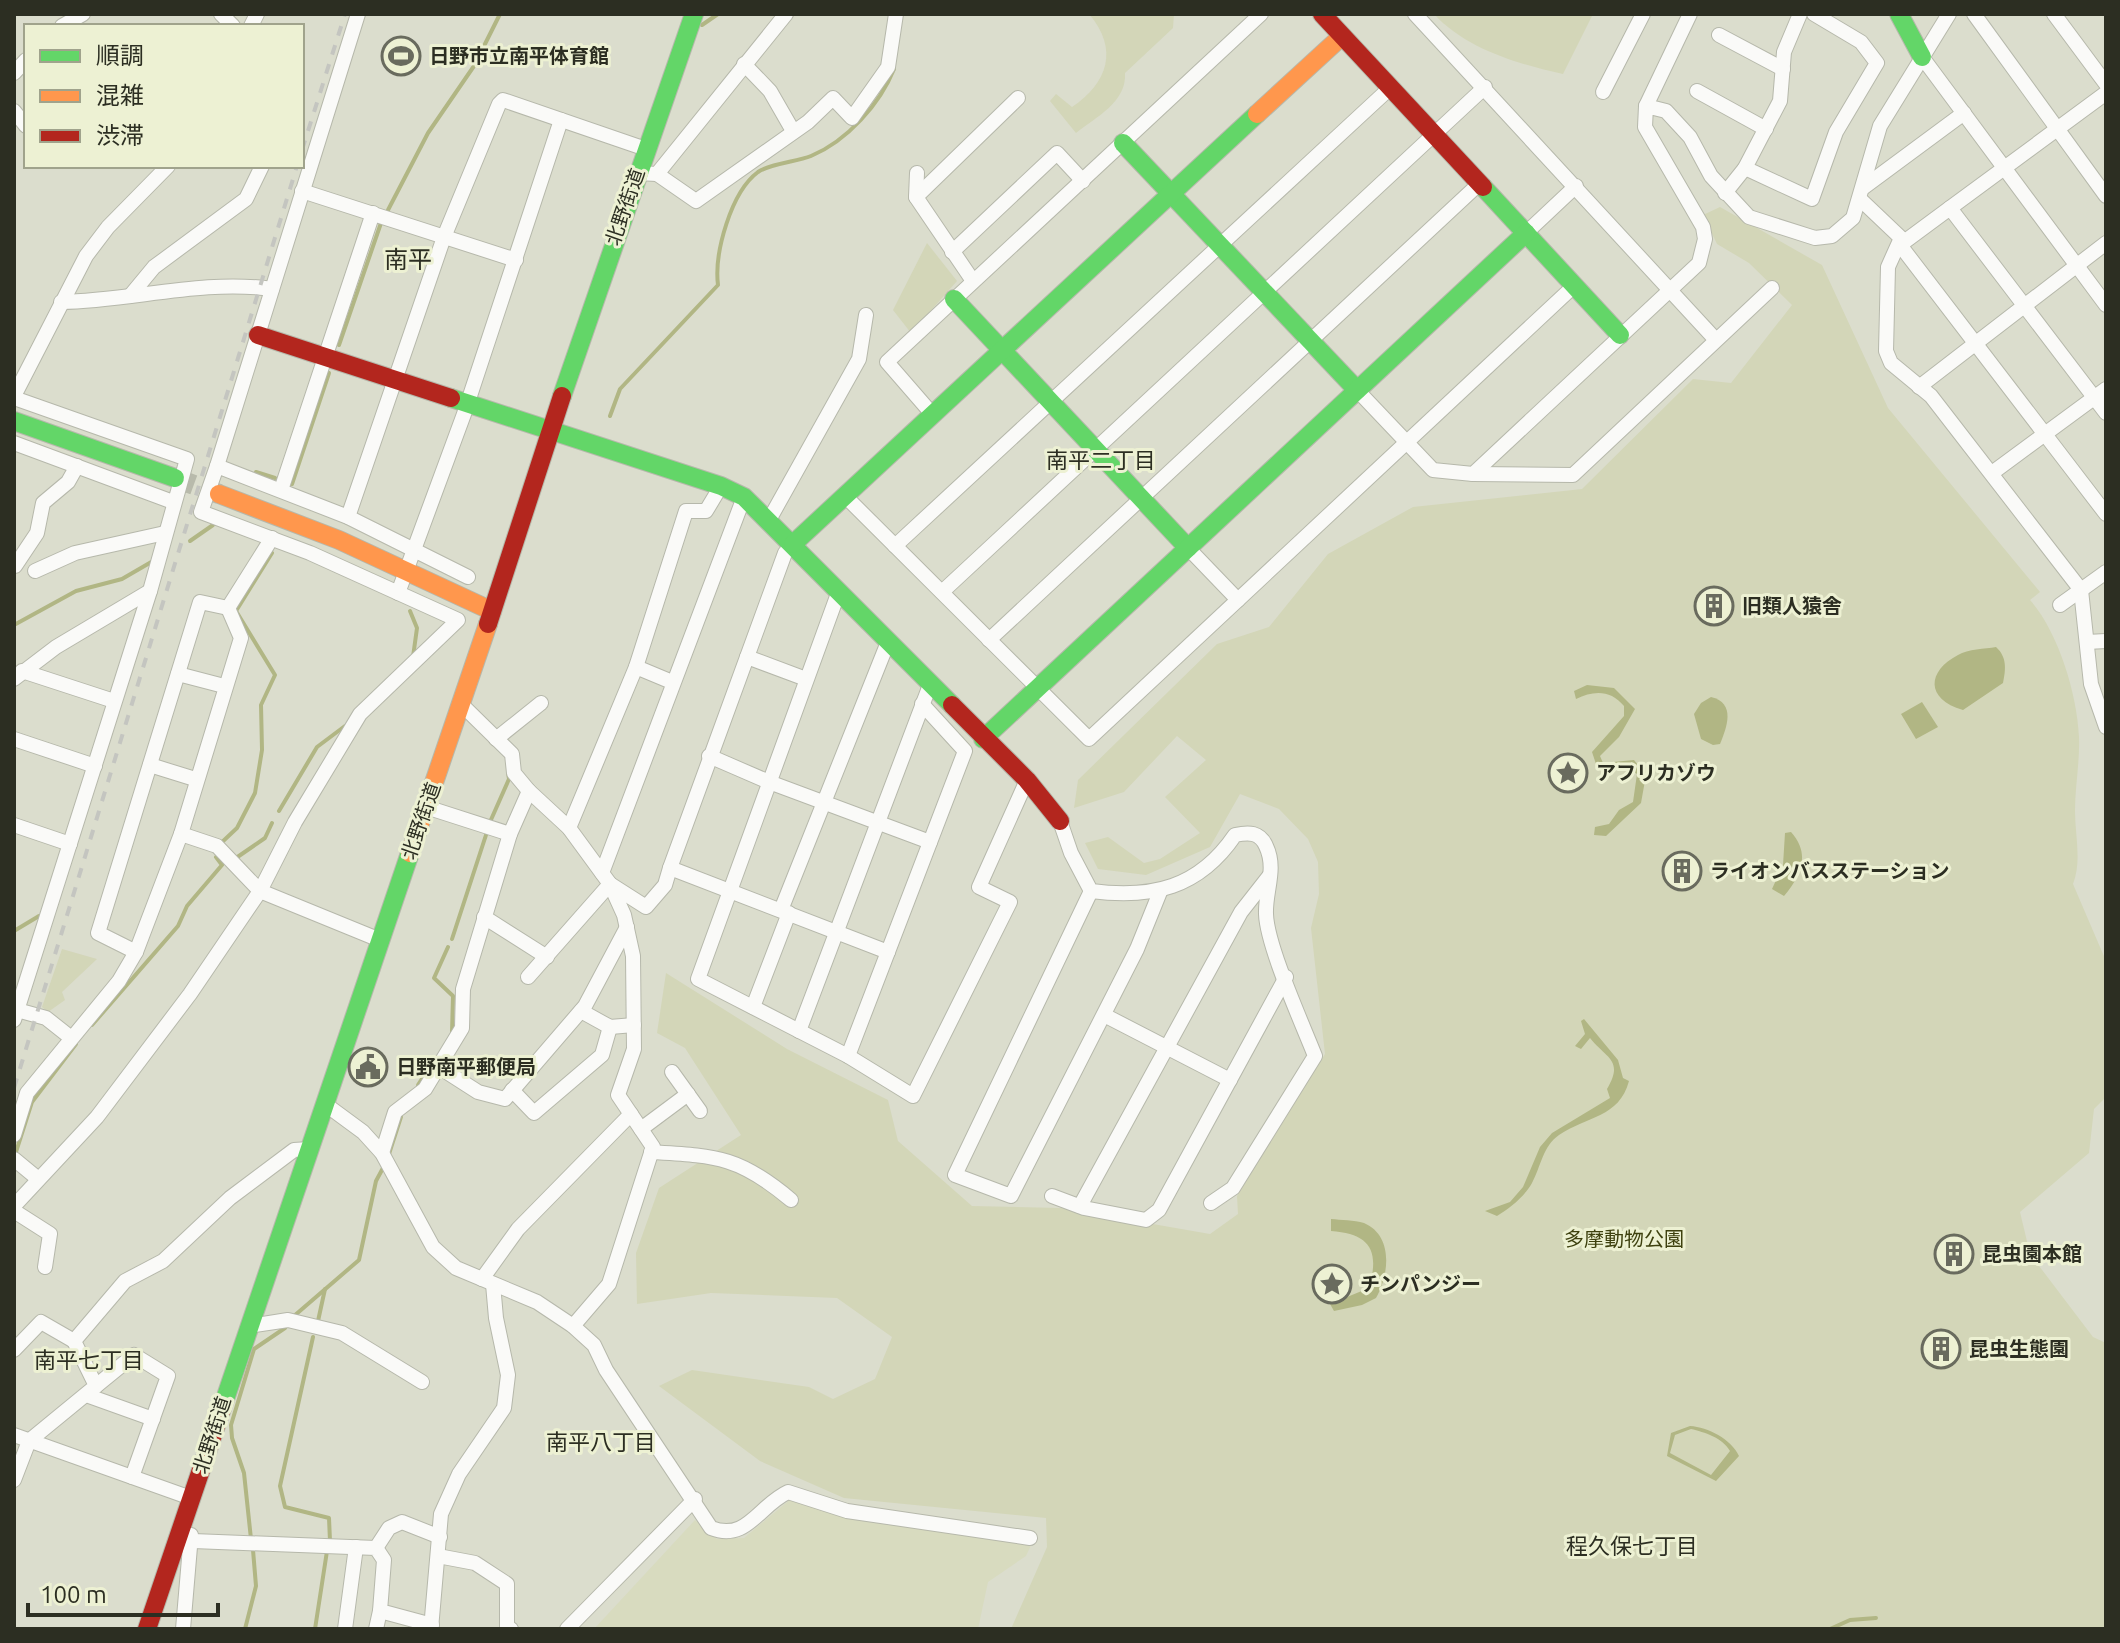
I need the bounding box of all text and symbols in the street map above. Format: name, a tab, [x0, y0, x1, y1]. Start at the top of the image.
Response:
legend	[24, 24, 304, 168]
sports icon: 日野市立南平体育館	[380, 35, 422, 77]
text: 順調	[96, 42, 144, 69]
place label: 日野市立南平体育館	[429, 44, 609, 67]
text: 混雑	[96, 82, 144, 109]
text: 渋滞	[96, 122, 144, 149]
street label: 北野街道	[601, 165, 648, 248]
district label: 南平	[384, 246, 432, 273]
district label: 南平二丁目	[1046, 447, 1156, 472]
building icon: 旧類人猿舎	[1693, 585, 1735, 627]
place label: 旧類人猿舎	[1742, 594, 1842, 617]
place icon: アフリカゾウ	[1547, 752, 1589, 794]
place label: アフリカゾウ	[1596, 761, 1716, 784]
street label: 北野街道	[397, 779, 444, 862]
building icon: ライオンバスステーション	[1661, 850, 1703, 892]
place label: ライオンバスステーション	[1710, 859, 1950, 882]
public building icon: 日野南平郵便局	[347, 1046, 389, 1088]
place label: 日野南平郵便局	[396, 1055, 536, 1078]
park label: 多摩動物公園	[1564, 1227, 1684, 1250]
building icon: 昆虫園本館	[1933, 1233, 1975, 1275]
place label: 昆虫園本館	[1982, 1242, 2082, 1265]
place icon: チンパンジー	[1311, 1263, 1353, 1305]
place label: チンパンジー	[1360, 1272, 1481, 1295]
building icon: 昆虫生態園	[1920, 1328, 1962, 1370]
place label: 昆虫生態園	[1969, 1337, 2069, 1360]
district label: 南平七丁目	[34, 1347, 144, 1372]
street label: 北野街道	[188, 1393, 235, 1476]
district label: 南平八丁目	[546, 1429, 656, 1454]
district label: 程久保七丁目	[1566, 1533, 1698, 1558]
scale bar	[28, 1567, 218, 1617]
text: 100 m	[40, 1581, 107, 1608]

